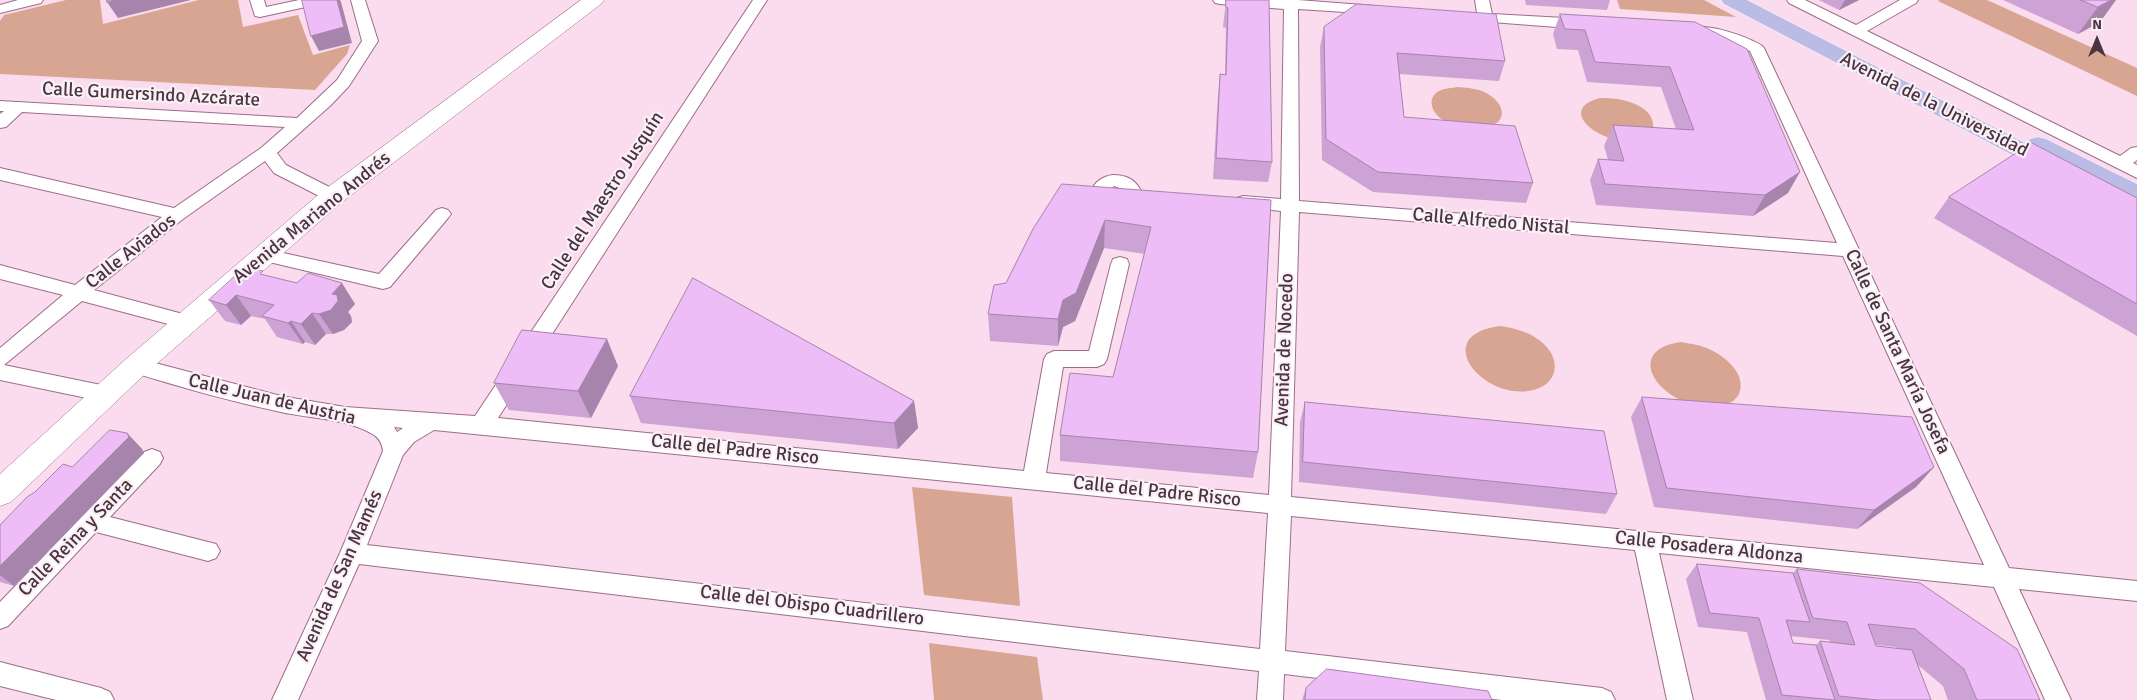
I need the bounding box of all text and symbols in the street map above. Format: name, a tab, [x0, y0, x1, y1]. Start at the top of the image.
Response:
north arrow	[2072, 15, 2122, 65]
text: N	[2092, 16, 2102, 33]
street label: Avenida de la Universidad	[1836, 48, 2032, 162]
street label: Calle Gumersindo Azcárate	[41, 78, 261, 112]
street label: Calle del Maestro Jusquín	[537, 108, 669, 294]
street label: Avenida Mariano Andrés	[228, 147, 396, 289]
street label: Calle Alfredo Nistal	[1412, 204, 1570, 240]
street label: Calle Aviados	[81, 210, 181, 294]
street label: Calle de Santa María Josefa	[1839, 246, 1955, 458]
street label: Avenida de Nocedo	[1271, 273, 1299, 427]
street label: Calle Juan de Austria	[186, 370, 358, 430]
street label: Calle del Padre Risco	[650, 430, 820, 470]
street label: Calle del Padre Risco	[1072, 472, 1242, 512]
street label: Calle Reina y Santa	[14, 474, 138, 602]
street label: Avenida de San Mamés	[292, 487, 388, 665]
street label: Calle Posadera Aldonza	[1614, 527, 1804, 569]
street label: Calle del Obispo Cuadrillero	[699, 581, 925, 631]

